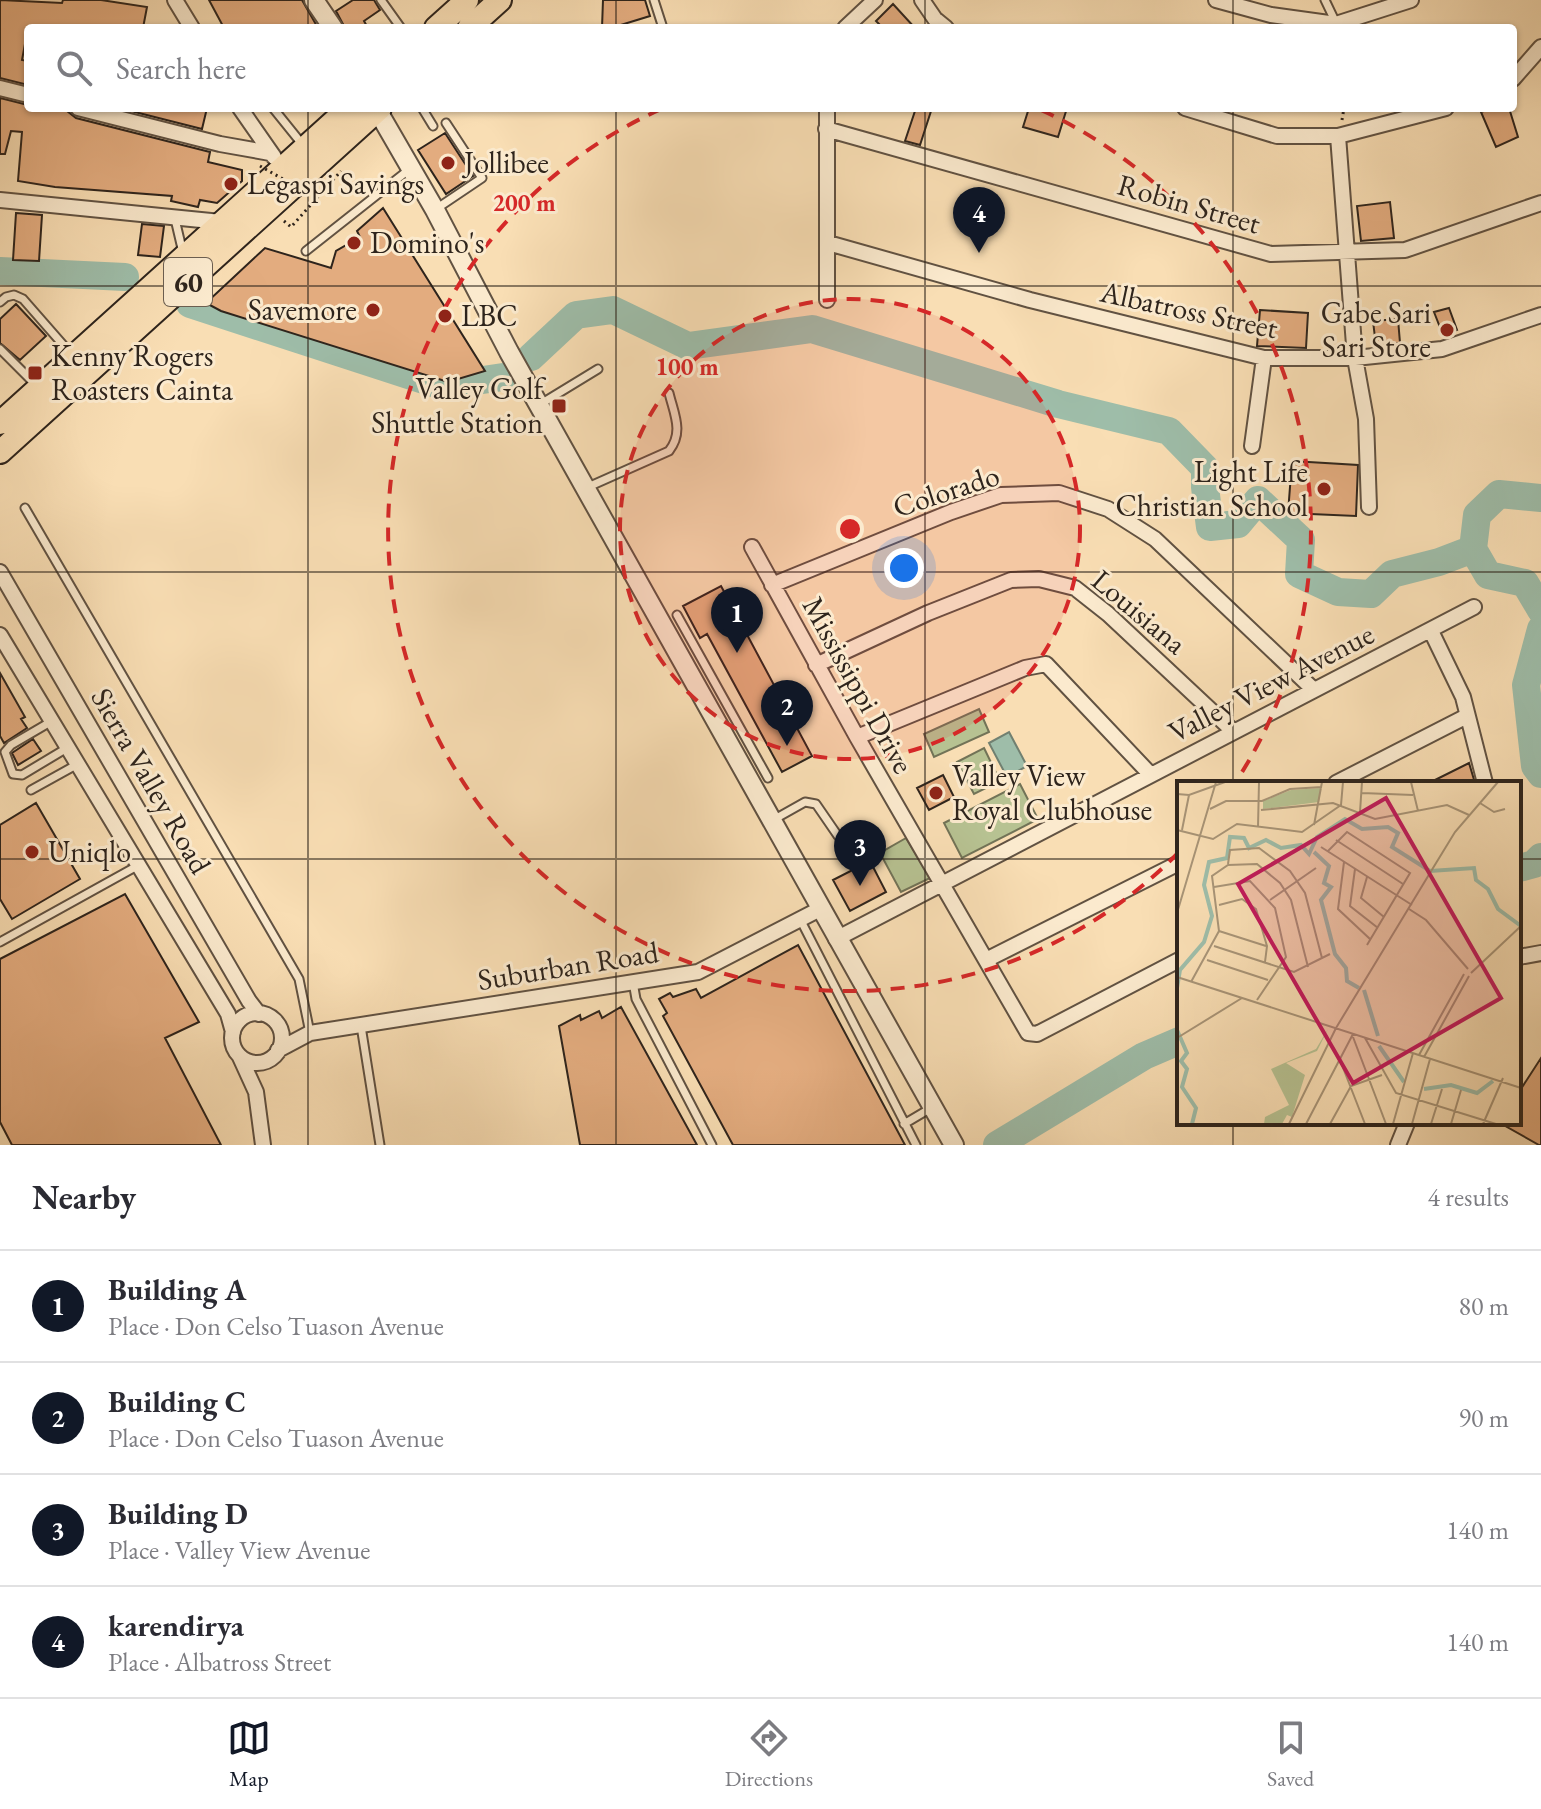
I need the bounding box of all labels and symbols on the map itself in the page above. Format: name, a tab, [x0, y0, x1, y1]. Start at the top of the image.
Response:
place label: Jollibee	[461, 143, 549, 182]
marker: Jollibee	[439, 154, 457, 172]
place label: Legaspi Savings	[247, 164, 424, 203]
street label: Robin Street	[1113, 165, 1266, 243]
marker: Legaspi Savings	[222, 175, 240, 193]
text: 200 m	[492, 187, 556, 218]
pin: 4	[953, 187, 1005, 253]
place label: Domino's	[370, 223, 485, 262]
marker: Domino's	[345, 234, 363, 252]
road number: 60	[164, 258, 212, 306]
street label: Albatross Street	[1096, 271, 1282, 347]
place label: Savemore	[248, 290, 357, 329]
place label: Gabe Sari Sari Store	[1321, 293, 1431, 366]
place label: LBC	[461, 296, 517, 335]
marker: Savemore	[364, 301, 382, 319]
marker: LBC	[436, 307, 454, 325]
marker: Gabe Sari Sari Store	[1438, 321, 1456, 339]
place label: Kenny Rogers Roasters Cainta	[51, 336, 233, 409]
text: 100 m	[655, 351, 719, 382]
marker: Kenny Rogers Roasters Cainta	[26, 364, 44, 382]
place label: Valley Golf Shuttle Station	[371, 369, 546, 442]
marker: Valley Golf Shuttle Station	[550, 397, 568, 415]
place label: Light Life Christian School	[1116, 452, 1308, 525]
street label: Colorado	[888, 455, 1004, 526]
marker: Light Life Christian School	[1315, 480, 1333, 498]
centre of rings	[836, 515, 864, 543]
your location	[884, 548, 924, 588]
street label: Louisiana	[1084, 561, 1195, 663]
pin: 1	[711, 587, 763, 653]
street label: Mississippi Drive	[794, 589, 923, 780]
street label: Valley View Avenue	[1161, 614, 1380, 751]
pin: 2	[761, 680, 813, 746]
street label: Sierra Valley Road	[83, 681, 221, 881]
place label: Valley View Royal Clubhouse	[952, 756, 1152, 829]
inset map	[1177, 781, 1521, 1125]
marker: Valley View Royal Clubhouse	[927, 784, 945, 802]
pin: 3	[834, 820, 886, 886]
place label: Uniqlo	[48, 832, 131, 871]
marker: Uniqlo	[23, 843, 41, 861]
street label: Suburban Road	[475, 932, 662, 999]

